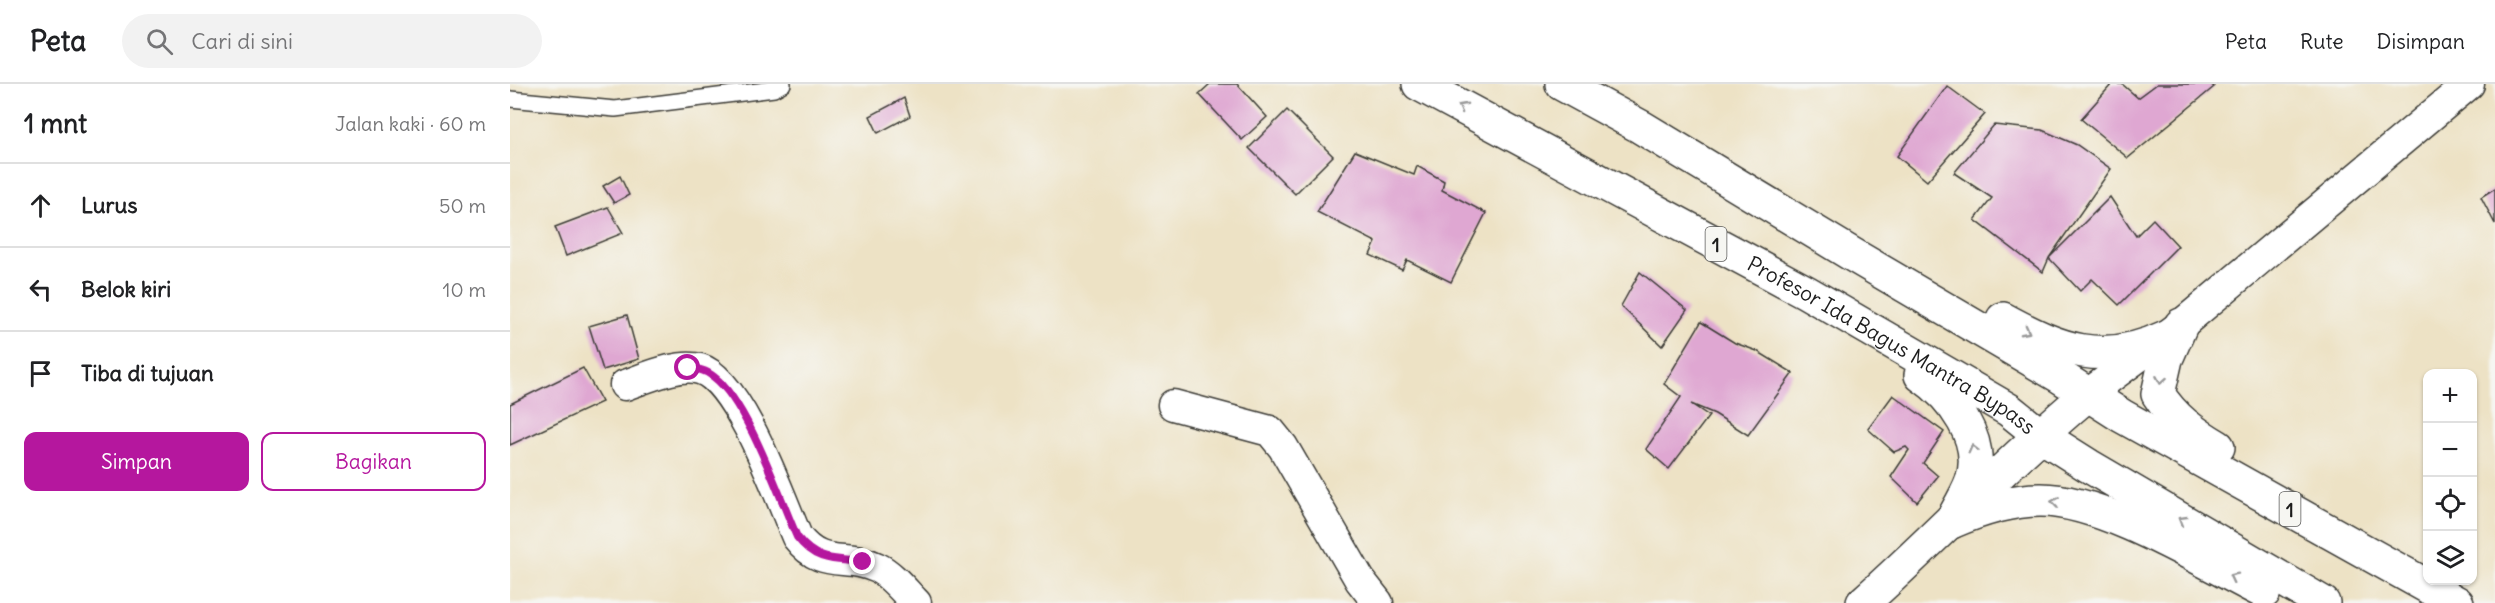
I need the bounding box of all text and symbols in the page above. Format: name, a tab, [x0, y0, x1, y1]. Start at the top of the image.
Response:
search box	[122, 14, 542, 68]
text: Peta	[30, 23, 86, 59]
icon: search	[143, 25, 176, 58]
text: Cari di sini	[191, 27, 293, 55]
text: Peta	[2225, 28, 2267, 55]
text: Rute	[2300, 28, 2344, 55]
text: Disimpan	[2377, 28, 2465, 55]
one-way arrow	[1457, 103, 1468, 114]
text: 1 mnt	[24, 107, 87, 140]
text: Jalan kaki · 60 m	[335, 111, 486, 136]
icon: ahead	[24, 189, 57, 222]
text: Lurus	[81, 191, 137, 219]
text: 50 m	[439, 193, 486, 218]
road number: 1	[1706, 227, 1726, 261]
street label: Profesor Ida Bagus Mantra Bypass	[1743, 250, 2041, 440]
icon: left	[24, 273, 57, 306]
text: Belok kiri	[81, 275, 171, 303]
text: 10 m	[443, 277, 486, 302]
one-way arrow	[2020, 324, 2030, 335]
route start	[674, 354, 700, 380]
icon: arrive	[24, 357, 57, 390]
text: Tiba di tujuan	[81, 359, 214, 387]
map controls	[2423, 369, 2477, 585]
button: +	[2423, 369, 2477, 423]
one-way arrow	[2155, 375, 2168, 385]
button: −	[2423, 423, 2477, 477]
button: Simpan	[24, 432, 249, 491]
button: Bagikan	[261, 432, 486, 491]
one-way arrow	[1967, 444, 1980, 454]
button: locate	[2423, 477, 2477, 531]
road number: 1	[2280, 492, 2300, 526]
one-way arrow	[2050, 496, 2059, 508]
one-way arrow	[2178, 516, 2188, 528]
button: layers	[2423, 531, 2477, 585]
route end	[849, 548, 875, 574]
one-way arrow	[2229, 572, 2240, 584]

